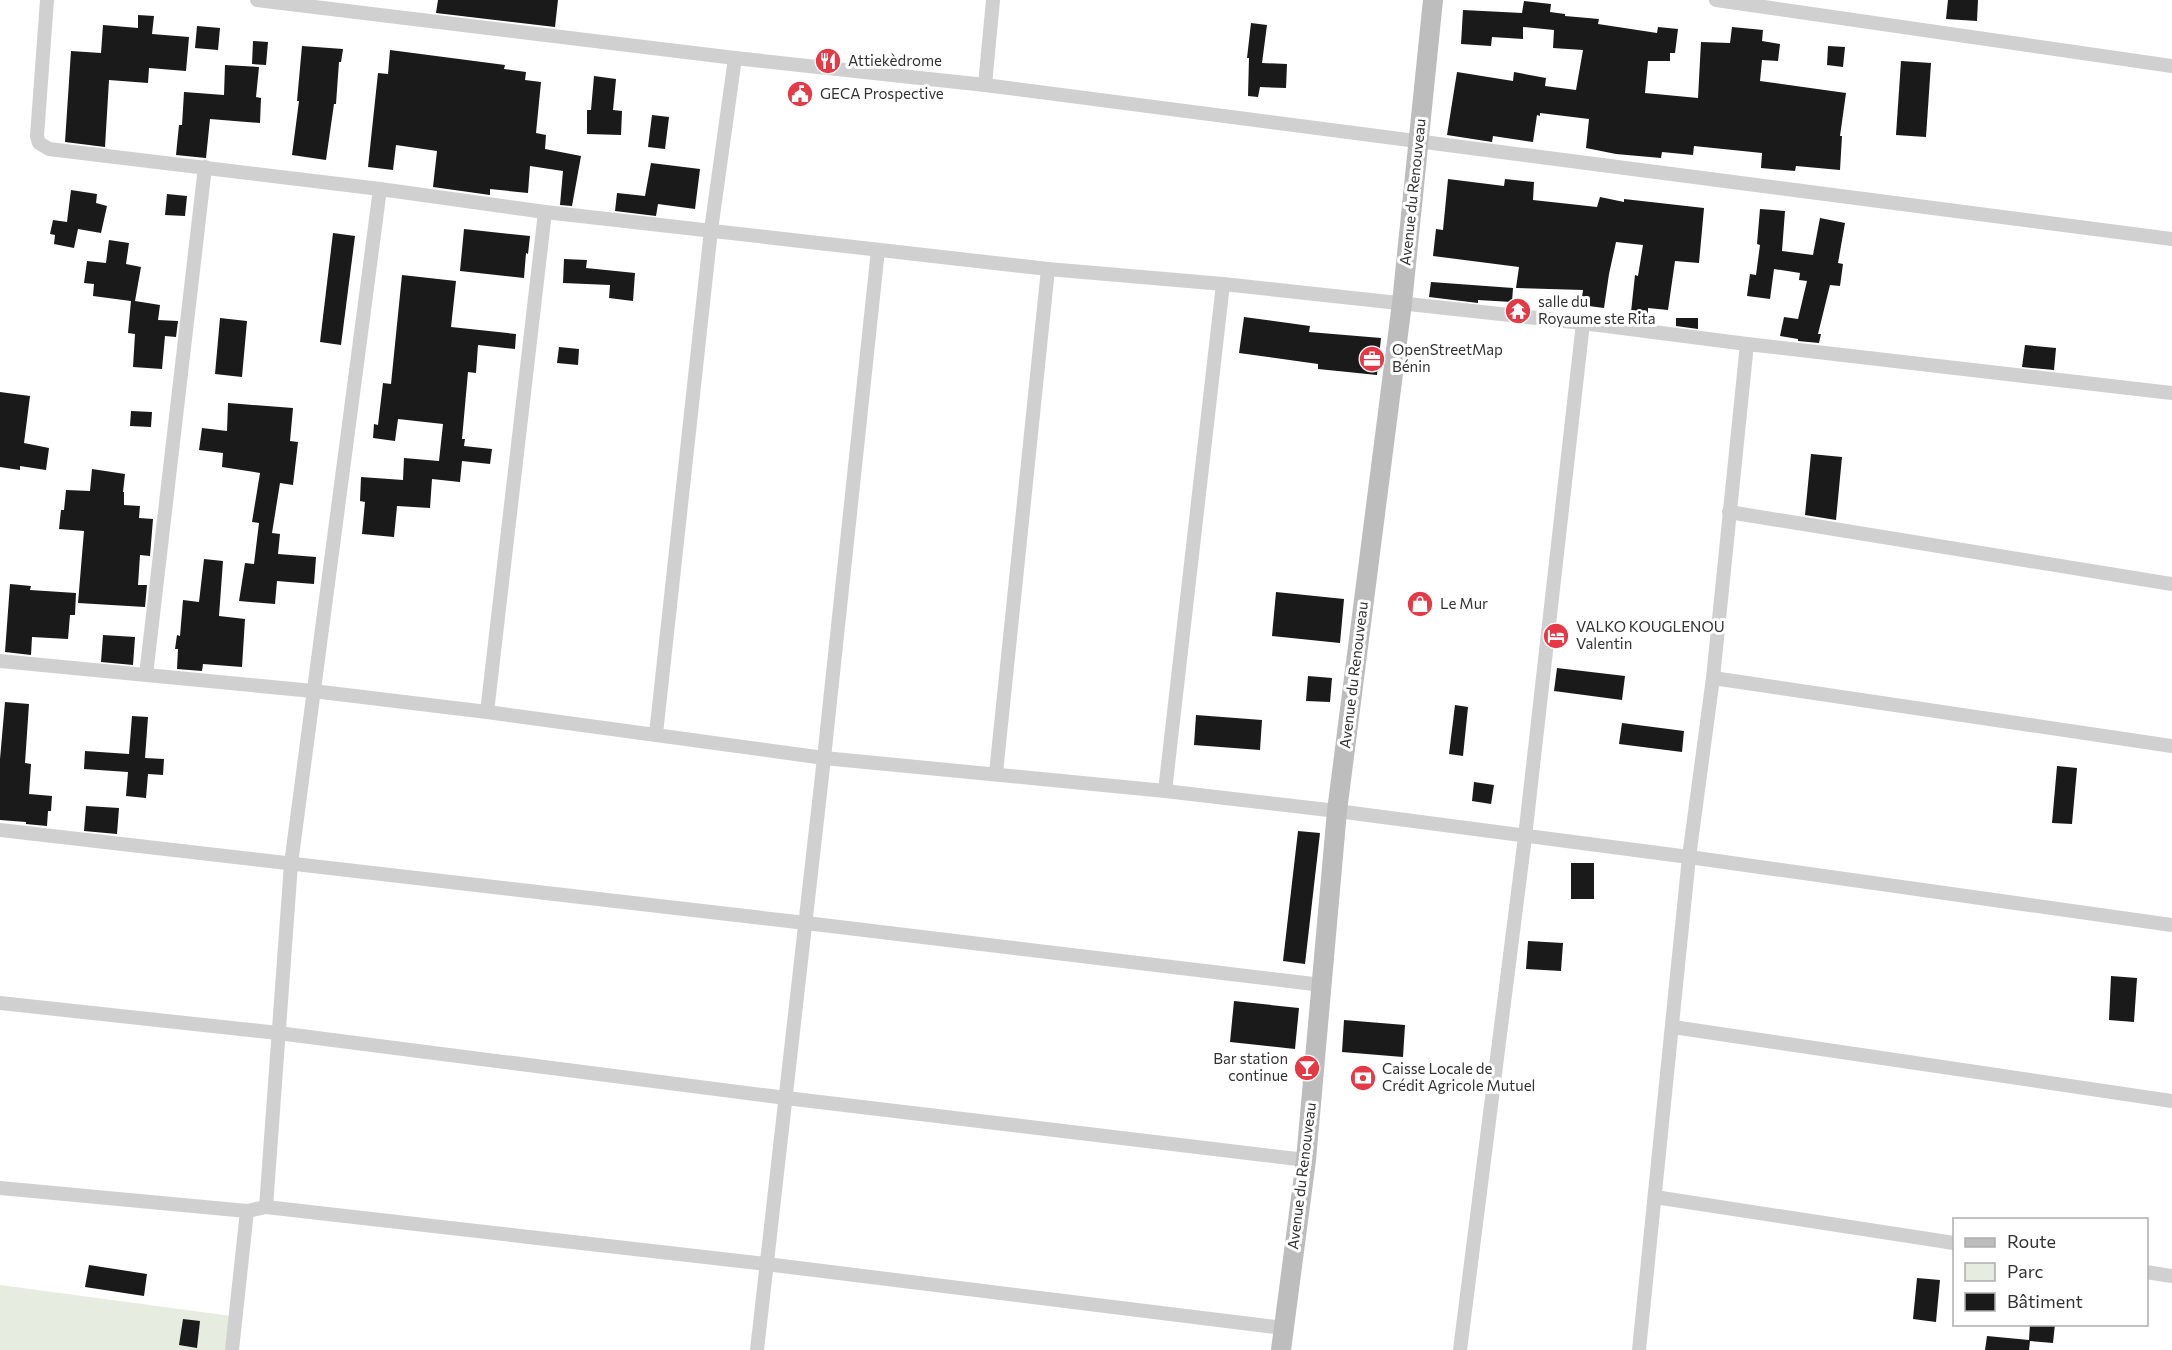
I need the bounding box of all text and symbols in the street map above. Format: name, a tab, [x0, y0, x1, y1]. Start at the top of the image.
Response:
restaurant icon: Attiekèdrome	[813, 46, 843, 76]
place label: Attiekèdrome	[848, 51, 942, 69]
public building icon: GECA Prospective	[785, 79, 815, 109]
place label: GECA Prospective	[820, 84, 944, 102]
street label: Avenue du Renouveau	[1395, 117, 1429, 266]
place label: salle du Royaume ste Rita	[1538, 292, 1655, 327]
temple icon: salle du Royaume ste Rita	[1503, 296, 1533, 326]
place label: OpenStreetMap Bénin	[1392, 340, 1503, 375]
office icon: OpenStreetMap Bénin	[1357, 344, 1387, 374]
shop icon: Le Mur	[1405, 589, 1435, 619]
place label: Le Mur	[1440, 594, 1488, 612]
street label: Avenue du Renouveau	[1335, 600, 1371, 749]
place label: VALKO KOUGLENOU Valentin	[1576, 617, 1725, 652]
hotel icon: VALKO KOUGLENOU Valentin	[1541, 621, 1571, 651]
place label: Bar station continue	[1213, 1049, 1288, 1084]
bar icon: Bar station continue	[1292, 1053, 1322, 1083]
place label: Caisse Locale de Crédit Agricole Mutuel	[1382, 1059, 1535, 1094]
bank icon: Caisse Locale de Crédit Agricole Mutuel	[1348, 1063, 1378, 1093]
street label: Avenue du Renouveau	[1283, 1101, 1319, 1250]
legend	[1953, 1218, 2148, 1326]
text: Route	[2007, 1230, 2056, 1252]
text: Parc	[2007, 1260, 2044, 1282]
text: Bâtiment	[2007, 1290, 2083, 1312]

